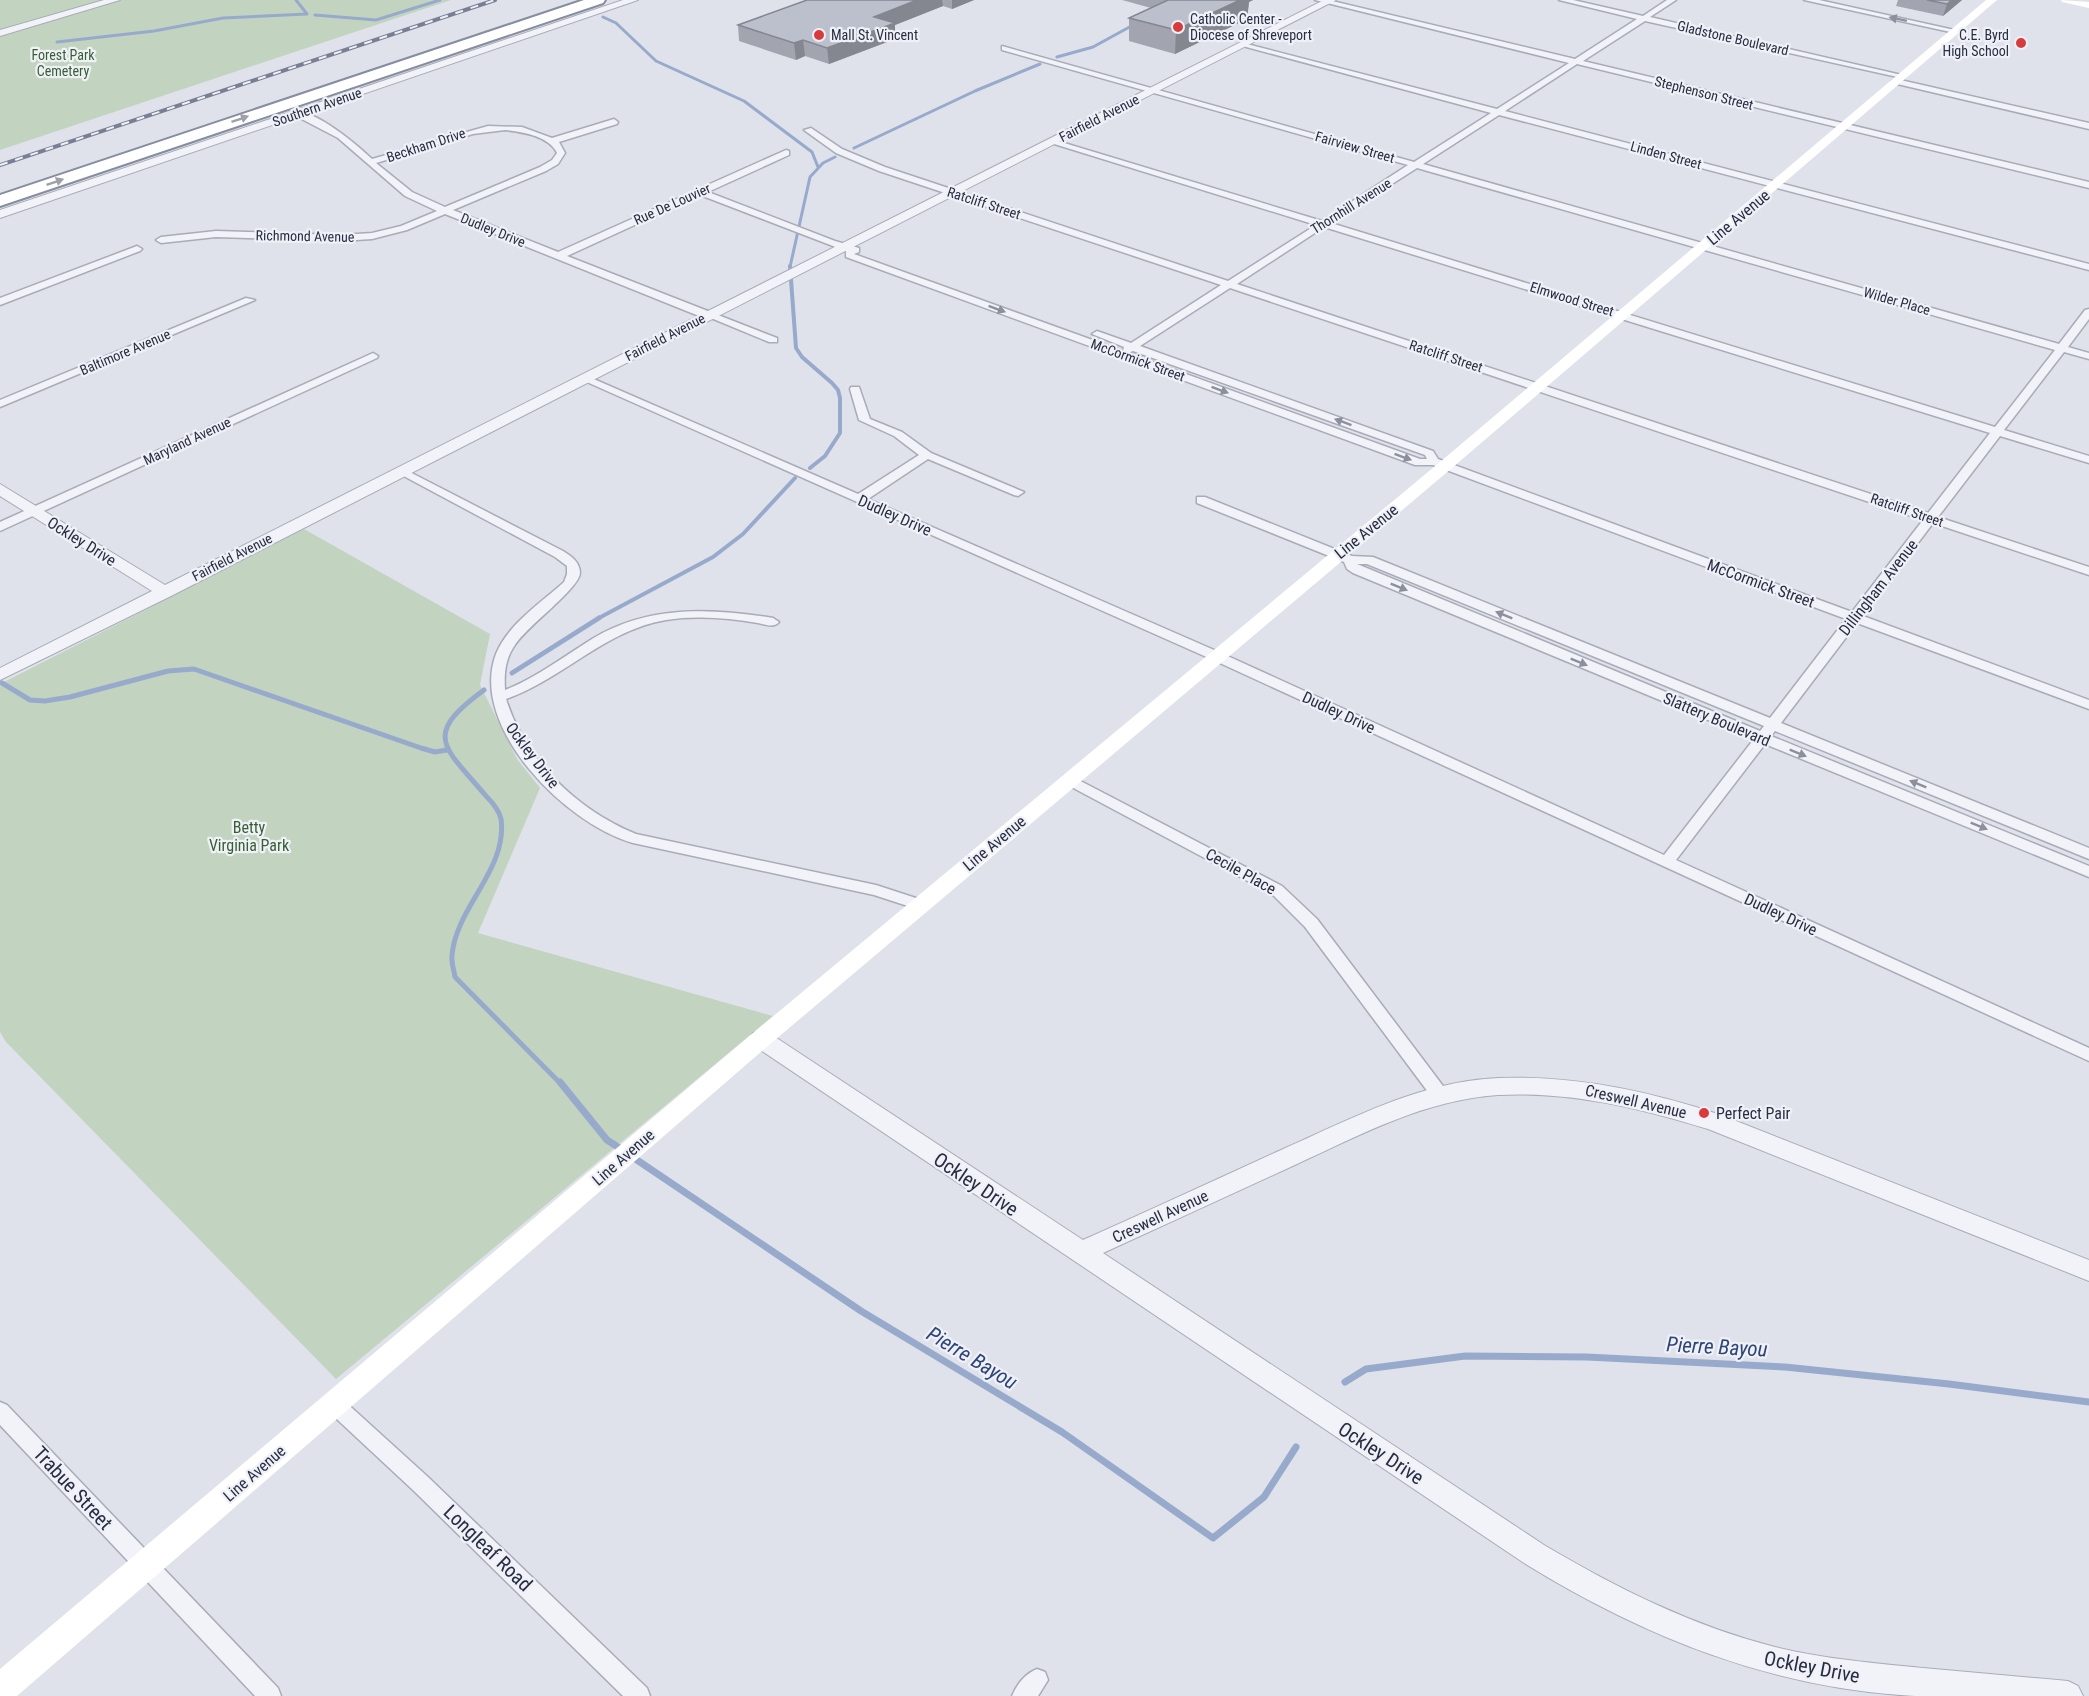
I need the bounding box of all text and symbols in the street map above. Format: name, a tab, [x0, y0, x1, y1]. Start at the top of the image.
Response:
place label: Catholic Center - Diocese of Shreveport	[1190, 11, 1312, 43]
one-way arrow	[1888, 14, 1907, 23]
street label: Gladstone Boulevard	[1676, 17, 1790, 59]
marker: Catholic Center - Diocese of Shreveport	[1171, 20, 1185, 34]
place label: Mall St. Vincent	[831, 27, 918, 43]
place label: C.E. Byrd High School	[1942, 27, 2009, 59]
marker: Mall St. Vincent	[812, 28, 826, 42]
marker: C.E. Byrd High School	[2014, 36, 2028, 50]
park label: Forest Park Cemetery	[31, 47, 95, 79]
street label: Stephenson Street	[1653, 73, 1755, 113]
street label: Southern Avenue	[270, 84, 364, 130]
street label: Fairfield Avenue	[1056, 91, 1142, 145]
one-way arrow	[231, 114, 249, 124]
street label: Beckham Drive	[384, 125, 468, 165]
street label: Fairview Street	[1314, 128, 1396, 166]
street label: Linden Street	[1629, 138, 1703, 172]
street label: Thornhill Avenue	[1308, 175, 1395, 237]
one-way arrow	[46, 176, 64, 186]
street label: Rue De Louvier	[631, 180, 713, 228]
street label: Ratcliff Street	[945, 184, 1023, 222]
street label: Line Avenue	[1703, 186, 1774, 249]
street label: Dudley Drive	[458, 210, 528, 250]
street label: Richmond Avenue	[256, 227, 355, 245]
street label: Elmwood Street	[1528, 279, 1616, 319]
street label: Wilder Place	[1862, 284, 1933, 318]
one-way arrow	[989, 304, 1007, 314]
street label: Fairfield Avenue	[622, 310, 708, 364]
street label: Baltimore Avenue	[77, 326, 173, 378]
street label: McCormick Street	[1089, 336, 1187, 384]
street label: Ratcliff Street	[1407, 337, 1485, 375]
one-way arrow	[1211, 386, 1229, 395]
street label: Maryland Avenue	[141, 414, 234, 468]
one-way arrow	[1334, 417, 1352, 427]
one-way arrow	[1395, 452, 1413, 462]
street label: Ratcliff Street	[1868, 490, 1946, 530]
street label: Dudley Drive	[855, 491, 934, 540]
street label: Line Avenue	[1331, 500, 1402, 563]
street label: Ockley Drive	[44, 513, 120, 570]
street label: Fairfield Avenue	[189, 530, 275, 584]
street label: Dillingham Avenue	[1835, 536, 1922, 639]
street label: McCormick Street	[1705, 555, 1817, 612]
one-way arrow	[1390, 583, 1408, 592]
one-way arrow	[1495, 610, 1513, 620]
one-way arrow	[1571, 657, 1589, 667]
street label: Dudley Drive	[1299, 687, 1378, 738]
street label: Slattery Boulevard	[1660, 688, 1773, 751]
street label: Ockley Drive	[502, 719, 564, 792]
one-way arrow	[1789, 749, 1807, 758]
one-way arrow	[1909, 779, 1927, 788]
street label: Line Avenue	[959, 812, 1030, 875]
park label: Betty Virginia Park	[209, 818, 290, 855]
one-way arrow	[1970, 821, 1988, 831]
street label: Cecile Place	[1202, 844, 1279, 899]
street label: Dudley Drive	[1741, 889, 1820, 940]
street label: Creswell Avenue	[1583, 1081, 1688, 1122]
place label: Perfect Pair	[1716, 1104, 1791, 1123]
marker: Perfect Pair	[1697, 1106, 1711, 1120]
street label: Line Avenue	[588, 1125, 658, 1190]
street label: Ockley Drive	[929, 1147, 1023, 1221]
street label: Creswell Avenue	[1109, 1186, 1211, 1247]
water label: Pierre Bayou	[922, 1322, 1022, 1394]
water label: Pierre Bayou	[1666, 1332, 1768, 1362]
street label: Ockley Drive	[1334, 1417, 1428, 1489]
street label: Trabue Street	[28, 1441, 118, 1535]
street label: Line Avenue	[219, 1441, 289, 1506]
street label: Longleaf Road	[439, 1500, 537, 1596]
street label: Ockley Drive	[1762, 1646, 1862, 1688]

